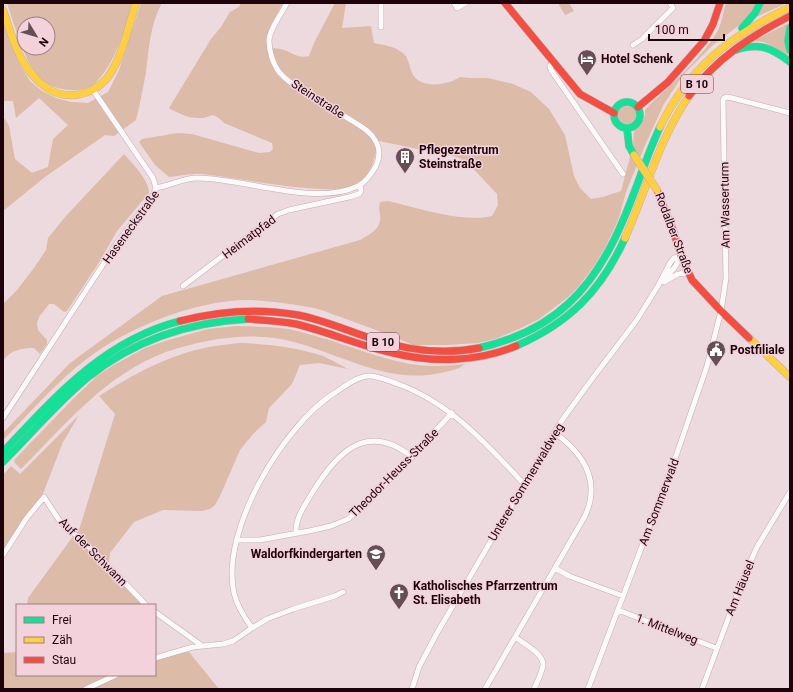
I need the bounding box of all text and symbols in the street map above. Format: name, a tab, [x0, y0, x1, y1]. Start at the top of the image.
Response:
north arrow	[16, 16, 56, 56]
scale bar	[649, 16, 724, 42]
text: 100 m	[655, 23, 689, 37]
text: N	[36, 35, 51, 49]
hotel icon: Hotel Schenk	[576, 48, 598, 76]
place label: Hotel Schenk	[601, 52, 674, 66]
road number: B 10	[681, 75, 713, 93]
street label: Steinstraße	[289, 77, 347, 121]
place label: Pflegezentrum Steinstraße	[419, 143, 499, 171]
building icon: Pflegezentrum Steinstraße	[394, 146, 416, 174]
street label: Am Wasserturm	[717, 162, 733, 248]
street label: Haseneckstraße	[100, 188, 162, 266]
street label: Rodalber Straße	[652, 191, 696, 275]
street label: Heimatpfad	[220, 212, 278, 262]
road number: B 10	[367, 333, 399, 351]
public building icon: Postfiliale	[705, 339, 727, 367]
place label: Postfiliale	[730, 343, 785, 357]
street label: Unterer Sommerwaldweg	[485, 421, 567, 543]
street label: Theodor-Heuss-Straße	[347, 426, 441, 520]
street label: Am Sommerwald	[636, 456, 682, 548]
street label: Auf der Schwann	[56, 515, 130, 589]
school or university icon: Waldorfkindergarten	[365, 543, 387, 571]
place label: Waldorfkindergarten	[251, 547, 362, 561]
street label: Am Häusel	[723, 558, 757, 618]
place label: Katholisches Pfarrzentrum St. Elisabeth	[413, 579, 558, 607]
church icon: Katholisches Pfarrzentrum St. Elisabeth	[388, 582, 410, 610]
legend	[16, 604, 156, 676]
street label: 1. Mittelweg	[634, 611, 700, 647]
text: Frei	[52, 613, 72, 627]
text: Zäh	[52, 633, 72, 647]
text: Stau	[52, 653, 76, 667]

